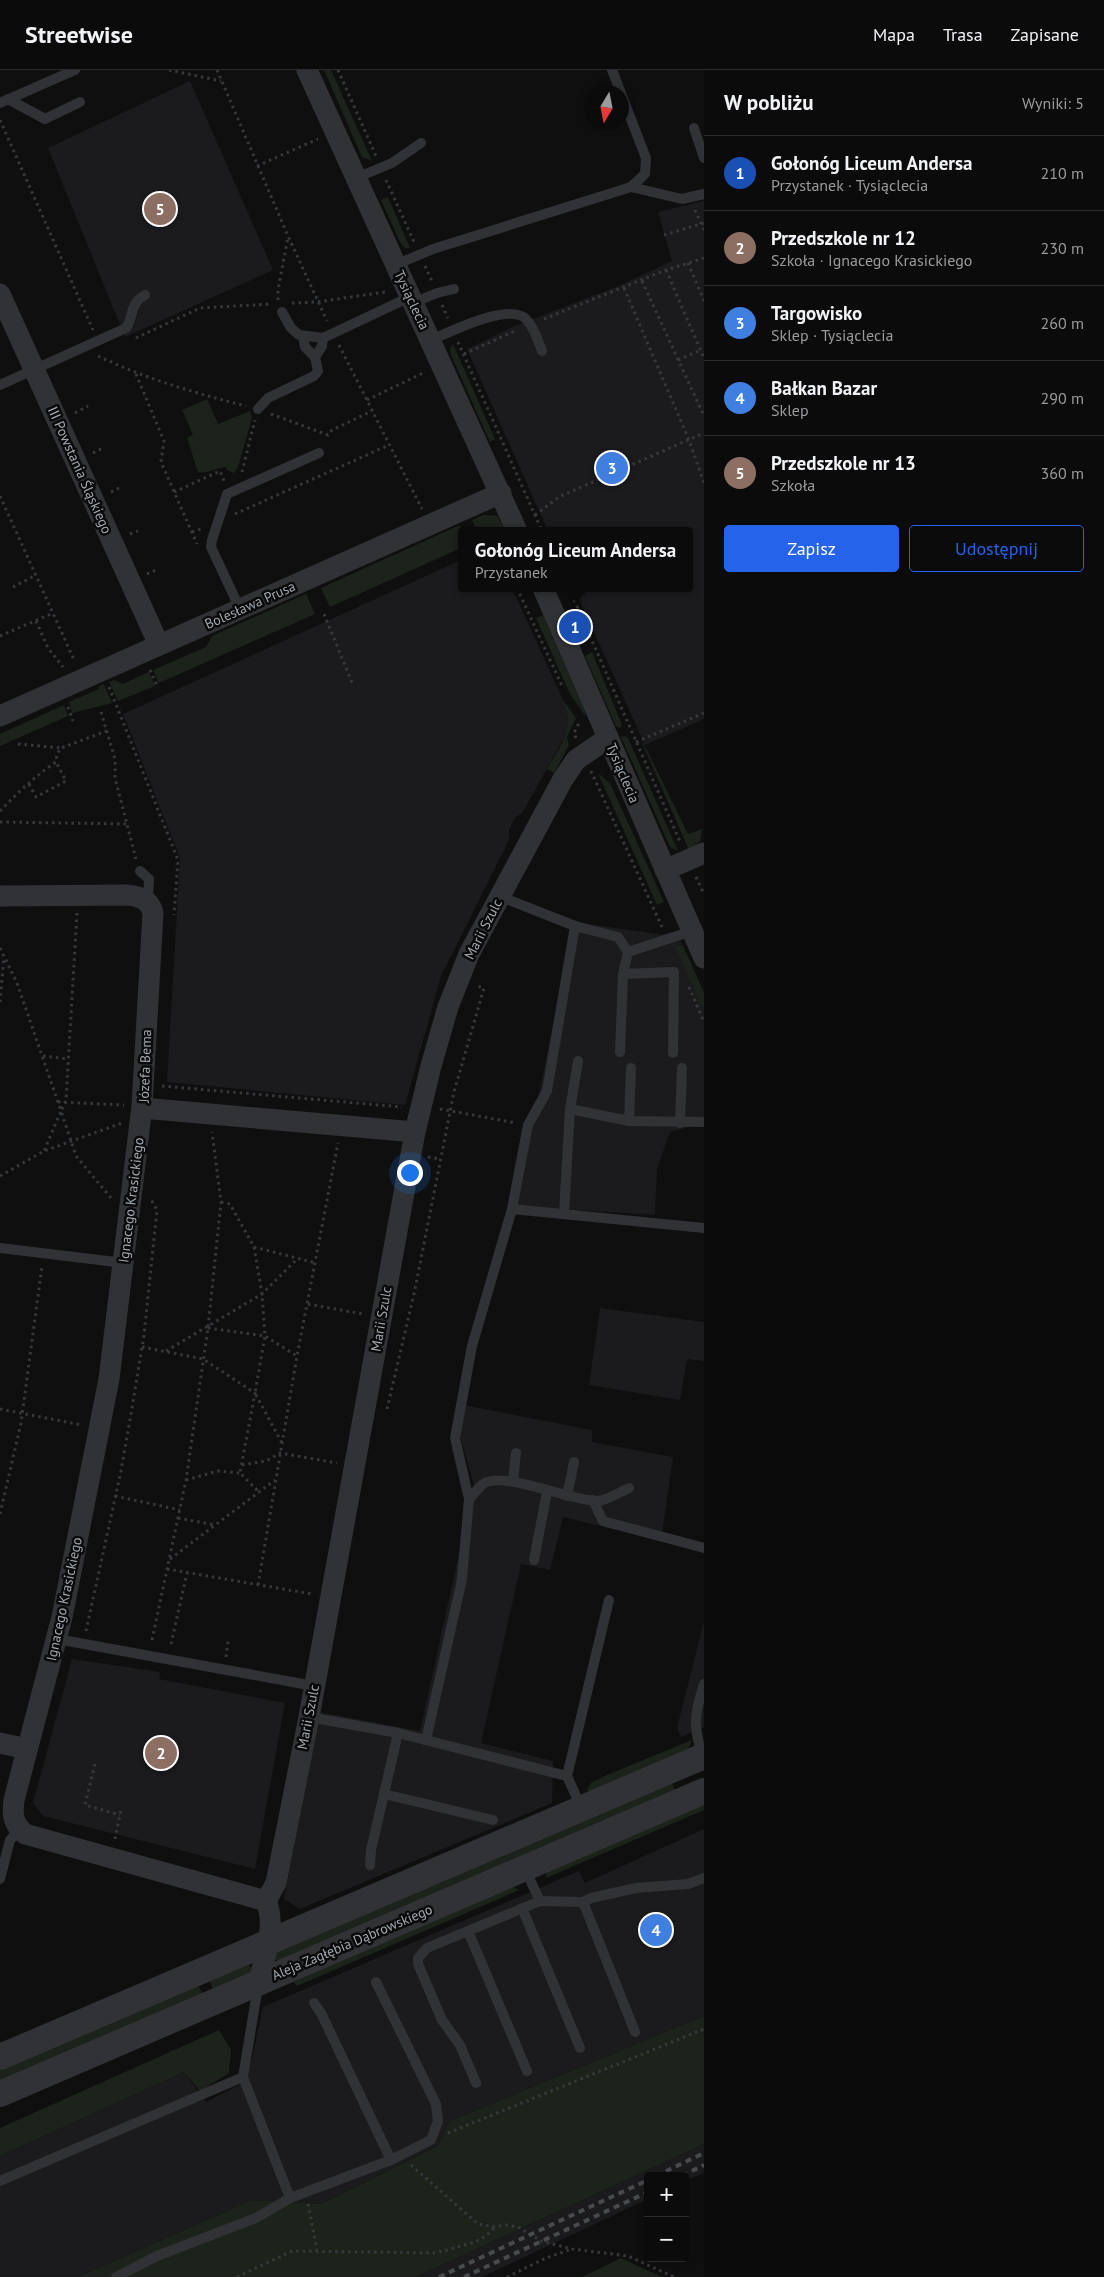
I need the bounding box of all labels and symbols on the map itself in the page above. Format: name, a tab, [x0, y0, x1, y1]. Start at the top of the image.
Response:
north arrow	[584, 85, 629, 130]
pin: 5	[144, 190, 176, 228]
street label: Tysiąclecia	[390, 267, 434, 333]
street label: III Powstania Śląskiego	[44, 404, 116, 536]
pin: 3	[596, 449, 628, 487]
street label: Bolesława Prusa	[202, 577, 298, 633]
pin: 1	[559, 608, 591, 646]
street label: Tysiąclecia	[602, 740, 644, 806]
street label: Marii Szulc	[460, 896, 506, 962]
street label: Józefa Bema	[135, 1029, 155, 1104]
street label: Ignacego Krasickiego	[114, 1136, 148, 1264]
your location	[397, 1160, 423, 1186]
street label: Marii Szulc	[366, 1285, 396, 1353]
street label: Ignacego Krasickiego	[42, 1535, 86, 1663]
street label: Marii Szulc	[293, 1683, 323, 1751]
pin: 2	[145, 1734, 177, 1772]
street label: Aleja Zagłębia Dąbrowskiego	[269, 1900, 435, 1984]
pin: 4	[640, 1911, 672, 1949]

